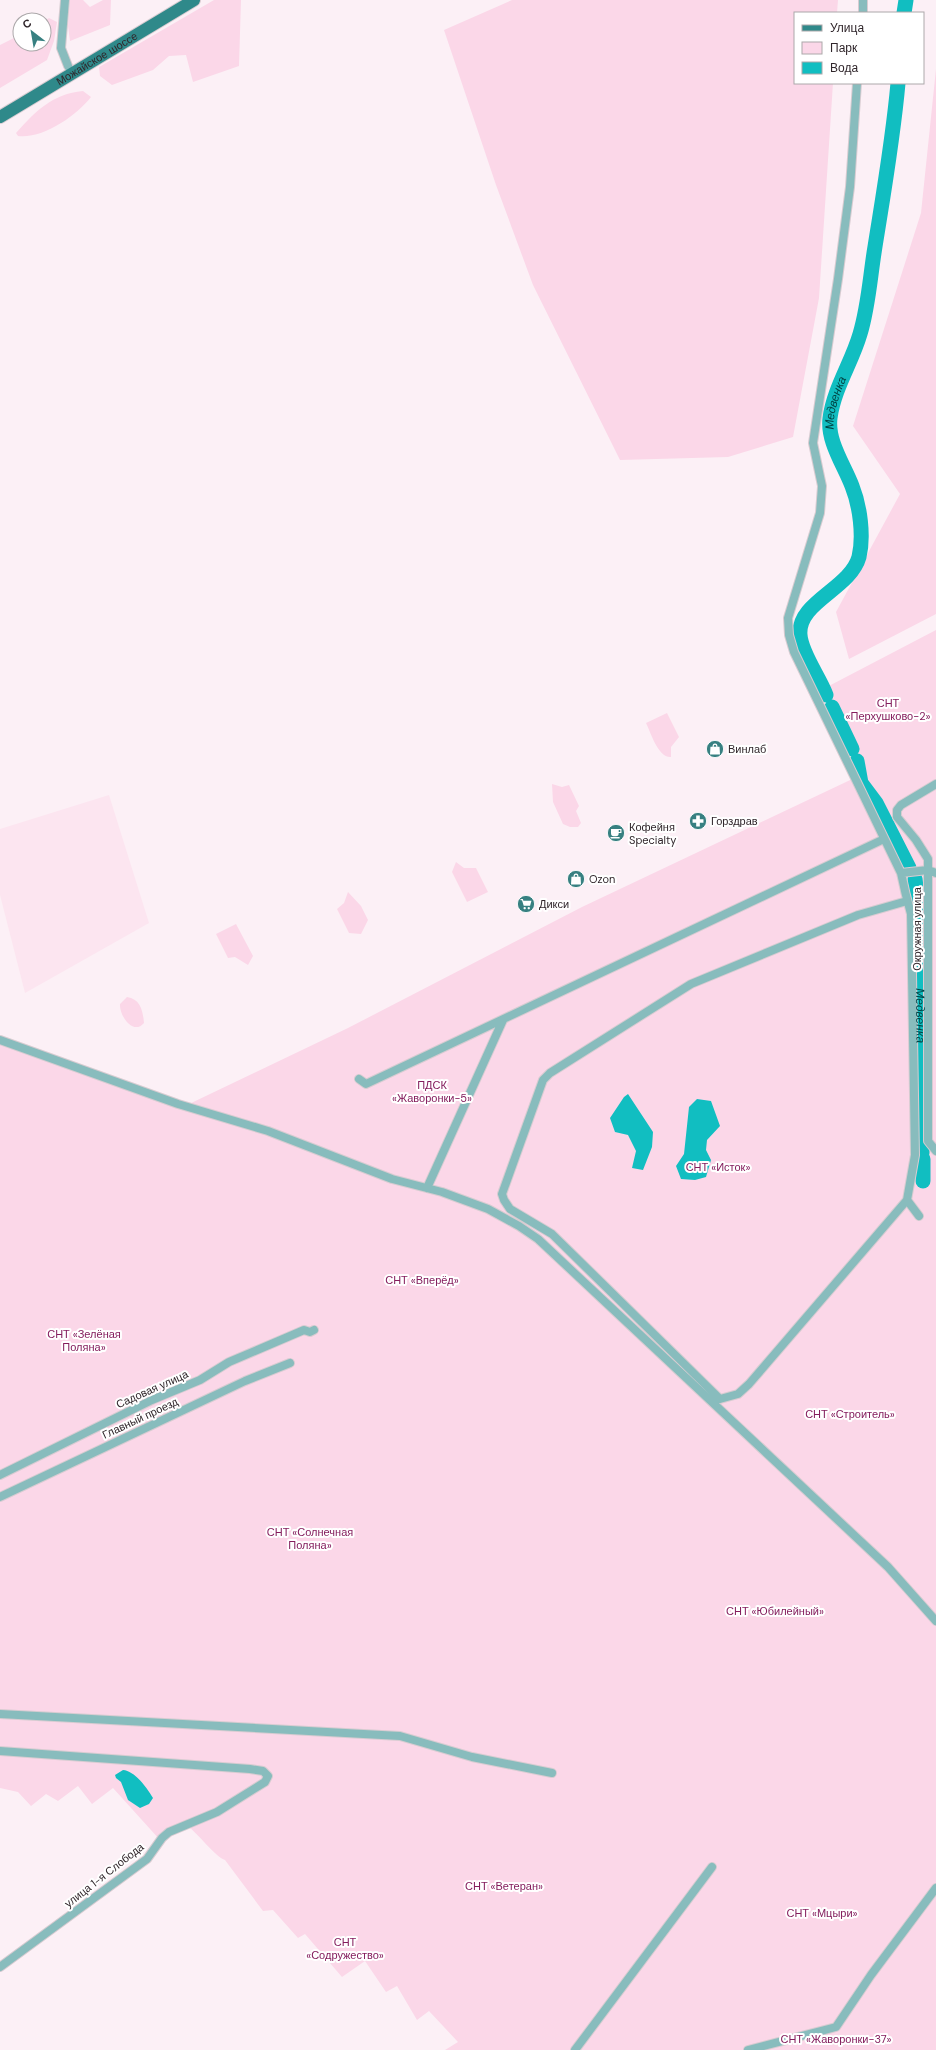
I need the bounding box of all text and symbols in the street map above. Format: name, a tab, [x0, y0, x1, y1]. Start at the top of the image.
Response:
north arrow	[12, 12, 52, 52]
legend	[794, 12, 924, 84]
text: С	[20, 15, 34, 31]
text: Улица	[830, 20, 864, 36]
street label: Можайское шоссе	[53, 29, 140, 89]
text: Парк	[830, 40, 858, 56]
text: Вода	[830, 60, 858, 76]
water label: Медвенка	[822, 374, 850, 430]
park label: СНТ «Перхушково-2»	[846, 696, 931, 723]
shop icon: Винлаб	[705, 739, 725, 759]
place label: Винлаб	[728, 742, 766, 756]
pharmacy icon: Горздрав	[688, 811, 708, 831]
place label: Горздрав	[711, 814, 758, 828]
place label: Кофейня Specialty	[629, 820, 676, 847]
cafe icon: Кофейня Specialty	[606, 823, 626, 843]
shop icon: Ozon	[566, 869, 586, 889]
place label: Ozon	[589, 872, 615, 886]
street label: Окружная улица	[910, 886, 924, 971]
supermarket icon: Дикси	[516, 894, 536, 914]
place label: Дикси	[539, 897, 569, 911]
water label: Медвенка	[912, 988, 929, 1044]
park label: ПДСК «Жаворонки-5»	[392, 1078, 472, 1105]
park label: СНТ «Исток»	[686, 1160, 750, 1174]
park label: СНТ «Вперёд»	[385, 1273, 459, 1287]
park label: СНТ «Зелёная Поляна»	[47, 1327, 121, 1354]
street label: Садовая улица	[114, 1366, 191, 1411]
street label: Главный проезд	[100, 1394, 181, 1442]
park label: СНТ «Строитель»	[805, 1407, 895, 1421]
park label: СНТ «Солнечная Поляна»	[267, 1525, 353, 1552]
park label: СНТ «Юбилейный»	[726, 1604, 824, 1618]
street label: улица 1-я Слобода	[62, 1839, 147, 1910]
park label: СНТ «Ветеран»	[465, 1879, 543, 1893]
park label: СНТ «Мцыри»	[786, 1906, 858, 1920]
park label: СНТ «Содружество»	[306, 1935, 384, 1962]
park label: СНТ «Жаворонки-37»	[780, 2032, 892, 2046]

